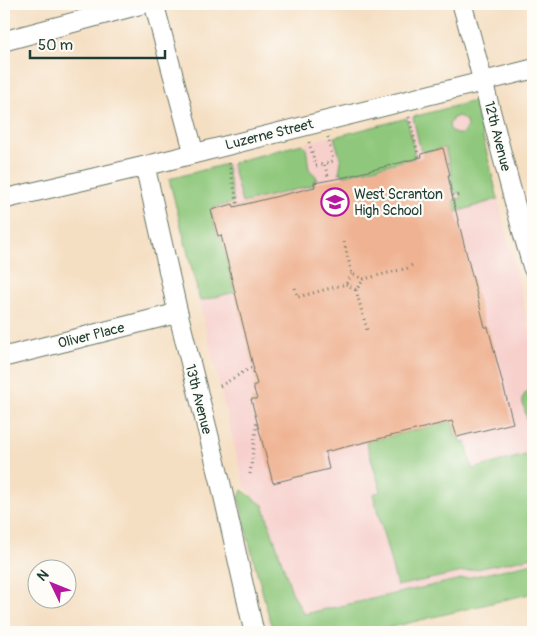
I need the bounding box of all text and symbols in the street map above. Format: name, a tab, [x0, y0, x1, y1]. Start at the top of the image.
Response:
scale bar	[30, 28, 165, 60]
text: 50 m	[38, 36, 73, 55]
street label: 12th Avenue	[481, 99, 514, 173]
street label: Luzerne Street	[223, 115, 315, 154]
place label: West Scranton High School	[354, 186, 443, 219]
school or university icon: West Scranton High School	[320, 187, 350, 217]
street label: Oliver Place	[56, 319, 126, 352]
street label: 13th Avenue	[182, 362, 215, 436]
north arrow	[28, 558, 78, 608]
text: N	[33, 566, 52, 585]

